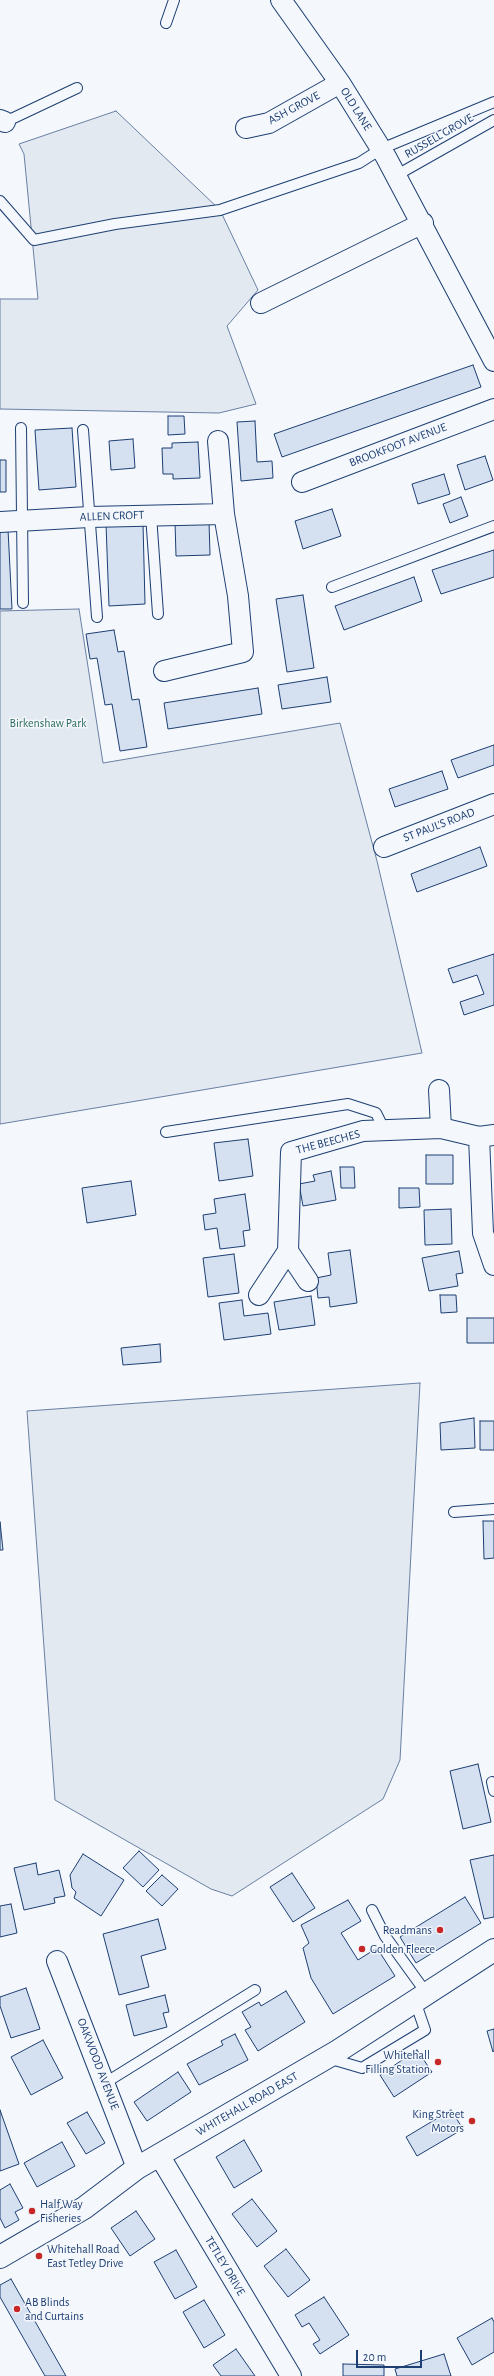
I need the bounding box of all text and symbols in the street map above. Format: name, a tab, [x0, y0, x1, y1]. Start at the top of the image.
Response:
street label: OLD LANE	[337, 85, 375, 133]
street label: ASH GROVE	[266, 88, 322, 128]
street label: RUSSELL GROVE	[402, 111, 476, 161]
street label: BROOKFOOT AVENUE	[347, 420, 449, 470]
street label: ALLEN CROFT	[79, 508, 145, 524]
park label: Birkenshaw Park	[9, 716, 87, 730]
street label: ST PAUL'S ROAD	[401, 805, 477, 845]
street label: THE BEECHES	[294, 1127, 362, 1157]
place label: Readmans	[383, 1923, 432, 1937]
marker: Readmans	[435, 1925, 445, 1935]
place label: Golden Fleece	[370, 1942, 435, 1956]
marker: Golden Fleece	[357, 1944, 367, 1954]
street label: OAKWOOD AVENUE	[74, 2016, 122, 2112]
place label: Whitehall Filling Station	[365, 2048, 430, 2076]
marker: Whitehall Filling Station	[433, 2057, 443, 2067]
street label: WHITEHALL ROAD EAST	[193, 2069, 301, 2139]
place label: King Street Motors	[412, 2107, 464, 2135]
marker: King Street Motors	[467, 2116, 477, 2126]
place label: Half Way Fisheries	[40, 2197, 83, 2225]
marker: Half Way Fisheries	[27, 2206, 37, 2216]
street label: TETLEY DRIVE	[202, 2234, 248, 2298]
place label: Whitehall Road East Tetley Drive	[47, 2242, 123, 2270]
marker: Whitehall Road East Tetley Drive	[34, 2251, 44, 2261]
place label: AB Blinds and Curtains	[25, 2295, 84, 2323]
marker: AB Blinds and Curtains	[12, 2304, 22, 2314]
scale bar	[358, 2342, 424, 2368]
text: 20 m	[363, 2351, 386, 2363]

